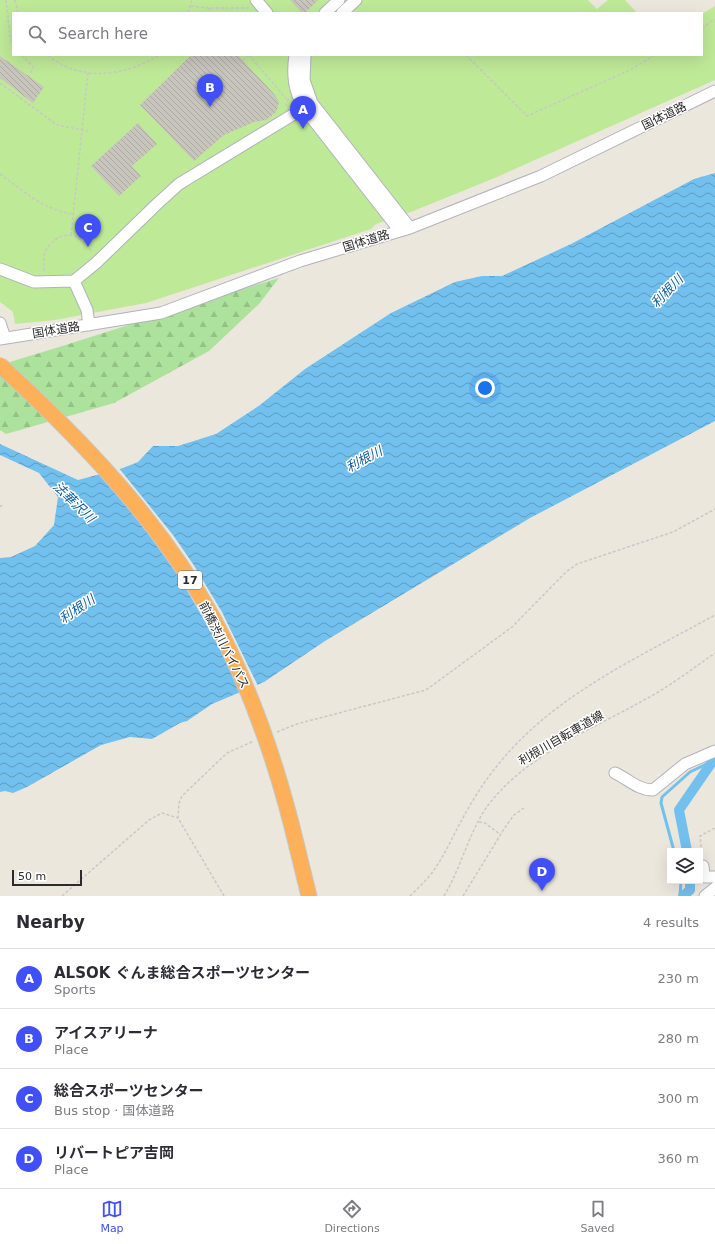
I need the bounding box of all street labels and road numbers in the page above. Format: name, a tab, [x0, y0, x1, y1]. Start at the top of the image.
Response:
street label: 国体道路	[639, 99, 689, 133]
street label: 国体道路	[341, 227, 391, 255]
street label: 国体道路	[31, 319, 81, 341]
road number: 17	[178, 571, 202, 589]
street label: 前橋渋川バイパス	[196, 599, 252, 691]
street label: 利根川自転車道線	[516, 708, 606, 768]

